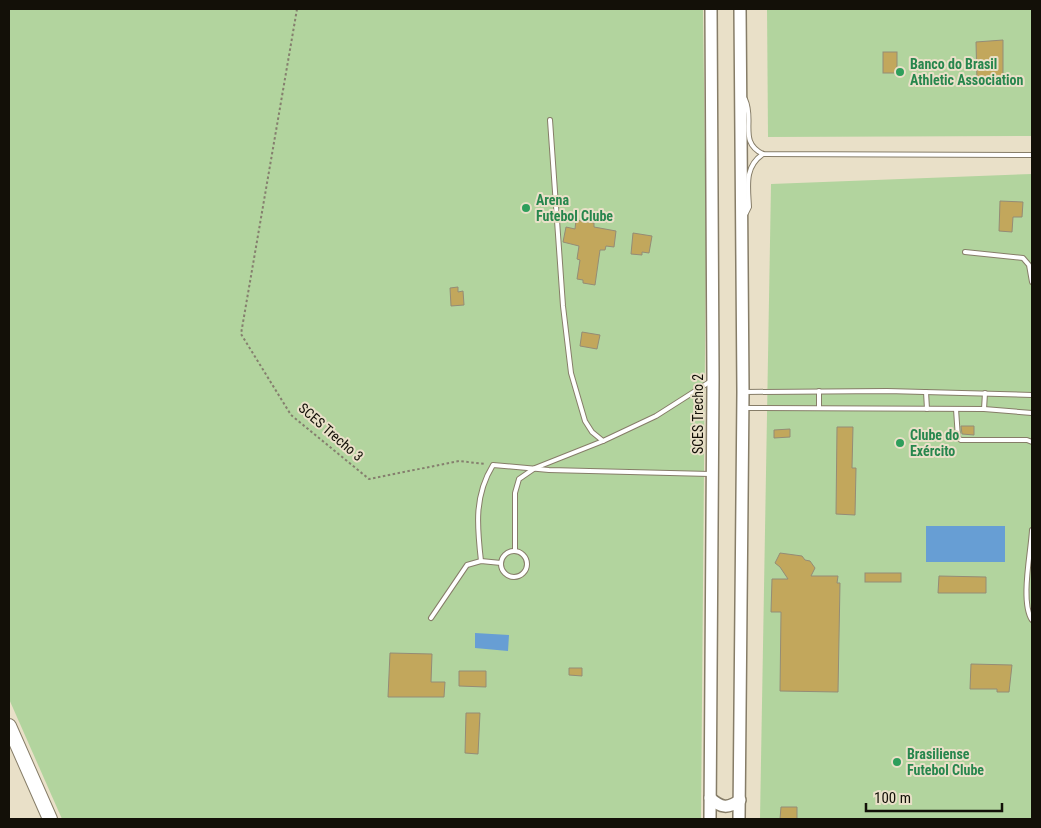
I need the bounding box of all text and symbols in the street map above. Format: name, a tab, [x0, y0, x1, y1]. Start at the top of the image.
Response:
place label: Banco do Brasil Athletic Association	[910, 56, 1024, 88]
marker: Banco do Brasil Athletic Association	[894, 66, 906, 78]
place label: Arena Futebol Clube	[536, 192, 613, 224]
marker: Arena Futebol Clube	[520, 202, 532, 214]
street label: SCES Trecho 2	[690, 374, 706, 454]
street label: SCES Trecho 3	[295, 400, 367, 464]
place label: Clube do Exército	[910, 427, 959, 459]
marker: Clube do Exército	[894, 437, 906, 449]
place label: Brasiliense Futebol Clube	[907, 746, 984, 778]
marker: Brasiliense Futebol Clube	[891, 756, 903, 768]
scale bar	[866, 780, 1002, 812]
text: 100 m	[874, 789, 911, 807]

